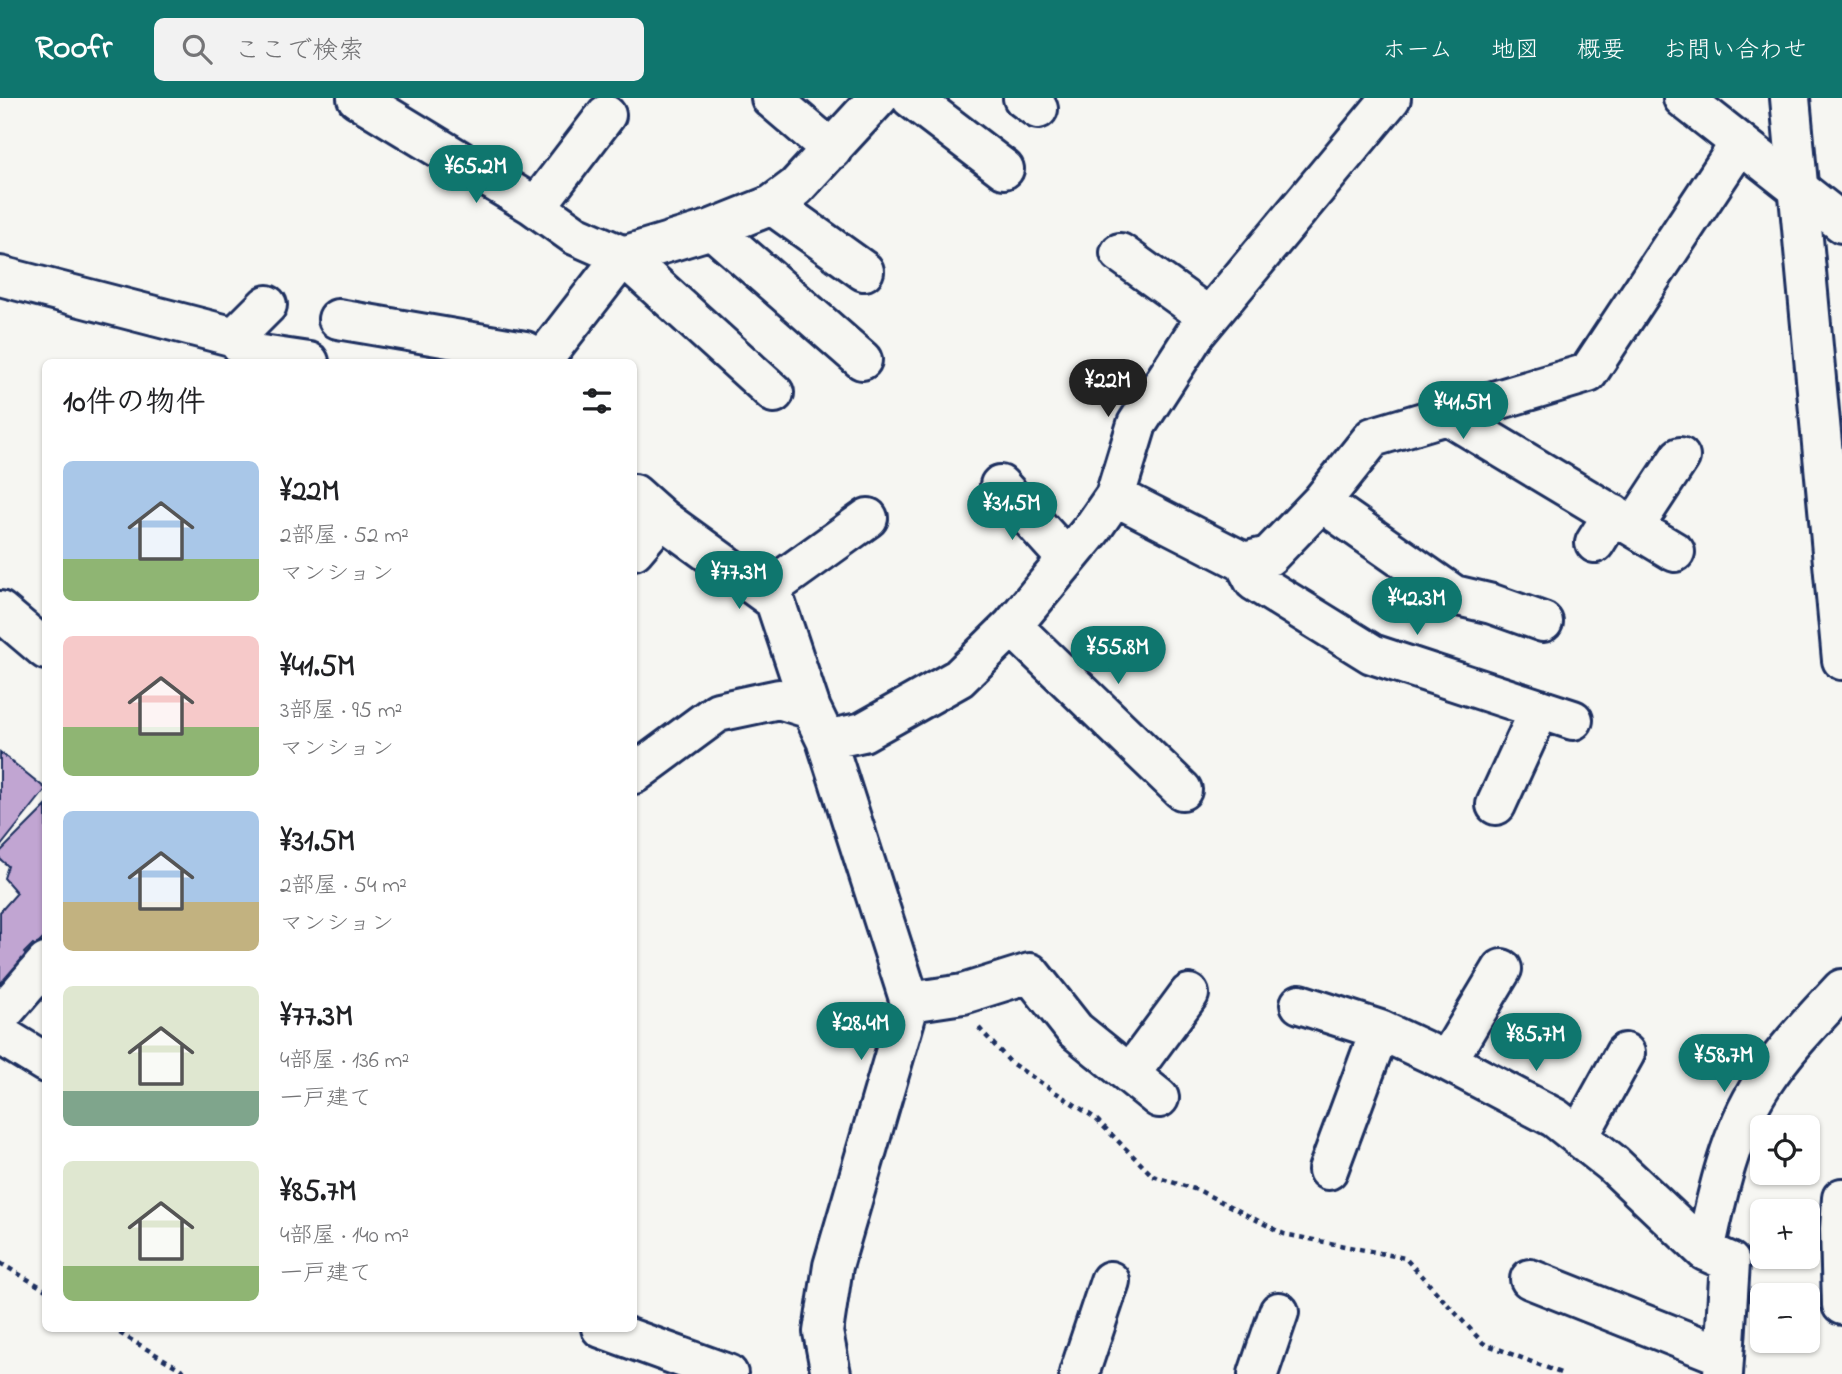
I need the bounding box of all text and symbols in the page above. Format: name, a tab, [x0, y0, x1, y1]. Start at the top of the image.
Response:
search box	[154, 18, 644, 81]
text: Roofr	[35, 25, 112, 73]
icon: search	[178, 30, 216, 68]
text: ここで検索	[234, 33, 364, 71]
text: ホーム	[1382, 34, 1453, 69]
text: 地図	[1491, 34, 1539, 69]
text: 概要	[1577, 34, 1625, 69]
text: お問い合わせ	[1663, 34, 1807, 69]
pin: ¥65.2M	[419, 146, 533, 205]
text: ¥65.2M	[445, 151, 507, 184]
pin: ¥22M	[1067, 360, 1149, 419]
text: ¥22M	[1085, 365, 1131, 398]
text: 10件の物件	[63, 382, 206, 426]
icon: filters	[578, 382, 616, 420]
pin: ¥41.5M	[1406, 382, 1520, 441]
text: ¥41.5M	[1434, 387, 1492, 420]
text: ¥22M	[280, 471, 340, 515]
pin: ¥31.5M	[955, 482, 1069, 542]
text: ¥31.5M	[983, 488, 1041, 521]
icon: home	[119, 489, 203, 573]
text: 2部屋 · 52 m²	[280, 520, 409, 553]
pin: ¥77.3M	[682, 552, 796, 611]
text: ¥77.3M	[711, 557, 767, 590]
text: マンション	[280, 558, 394, 591]
pin: ¥42.3M	[1360, 578, 1474, 637]
text: ¥42.3M	[1388, 583, 1446, 616]
pin: ¥55.8M	[1061, 626, 1175, 686]
text: ¥55.8M	[1087, 632, 1149, 665]
text: ¥41.5M	[280, 646, 355, 690]
icon: home	[119, 664, 203, 748]
text: 3部屋 · 95 m²	[280, 695, 402, 728]
text: マンション	[280, 733, 394, 766]
text: ¥31.5M	[280, 821, 355, 865]
icon: home	[119, 839, 203, 923]
text: 2部屋 · 54 m²	[280, 870, 407, 903]
text: マンション	[280, 908, 394, 941]
text: ¥77.3M	[280, 996, 353, 1040]
pin: ¥28.4M	[804, 1002, 918, 1062]
text: ¥28.4M	[832, 1008, 890, 1041]
icon: home	[119, 1014, 203, 1098]
pin: ¥85.7M	[1479, 1014, 1593, 1073]
text: ¥85.7M	[1507, 1019, 1565, 1052]
pin: ¥58.7M	[1667, 1034, 1781, 1094]
text: ¥58.7M	[1695, 1040, 1753, 1073]
text: 4部屋 · 136 m²	[280, 1045, 409, 1078]
text: 一戸建て	[280, 1083, 372, 1116]
map controls	[1750, 1115, 1820, 1353]
button: locate	[1750, 1115, 1820, 1185]
text: ¥85.7M	[280, 1171, 357, 1215]
icon: home	[119, 1189, 203, 1273]
button: +	[1750, 1199, 1820, 1269]
text: 4部屋 · 140 m²	[280, 1220, 409, 1253]
text: 一戸建て	[280, 1258, 372, 1291]
button: −	[1750, 1283, 1820, 1353]

